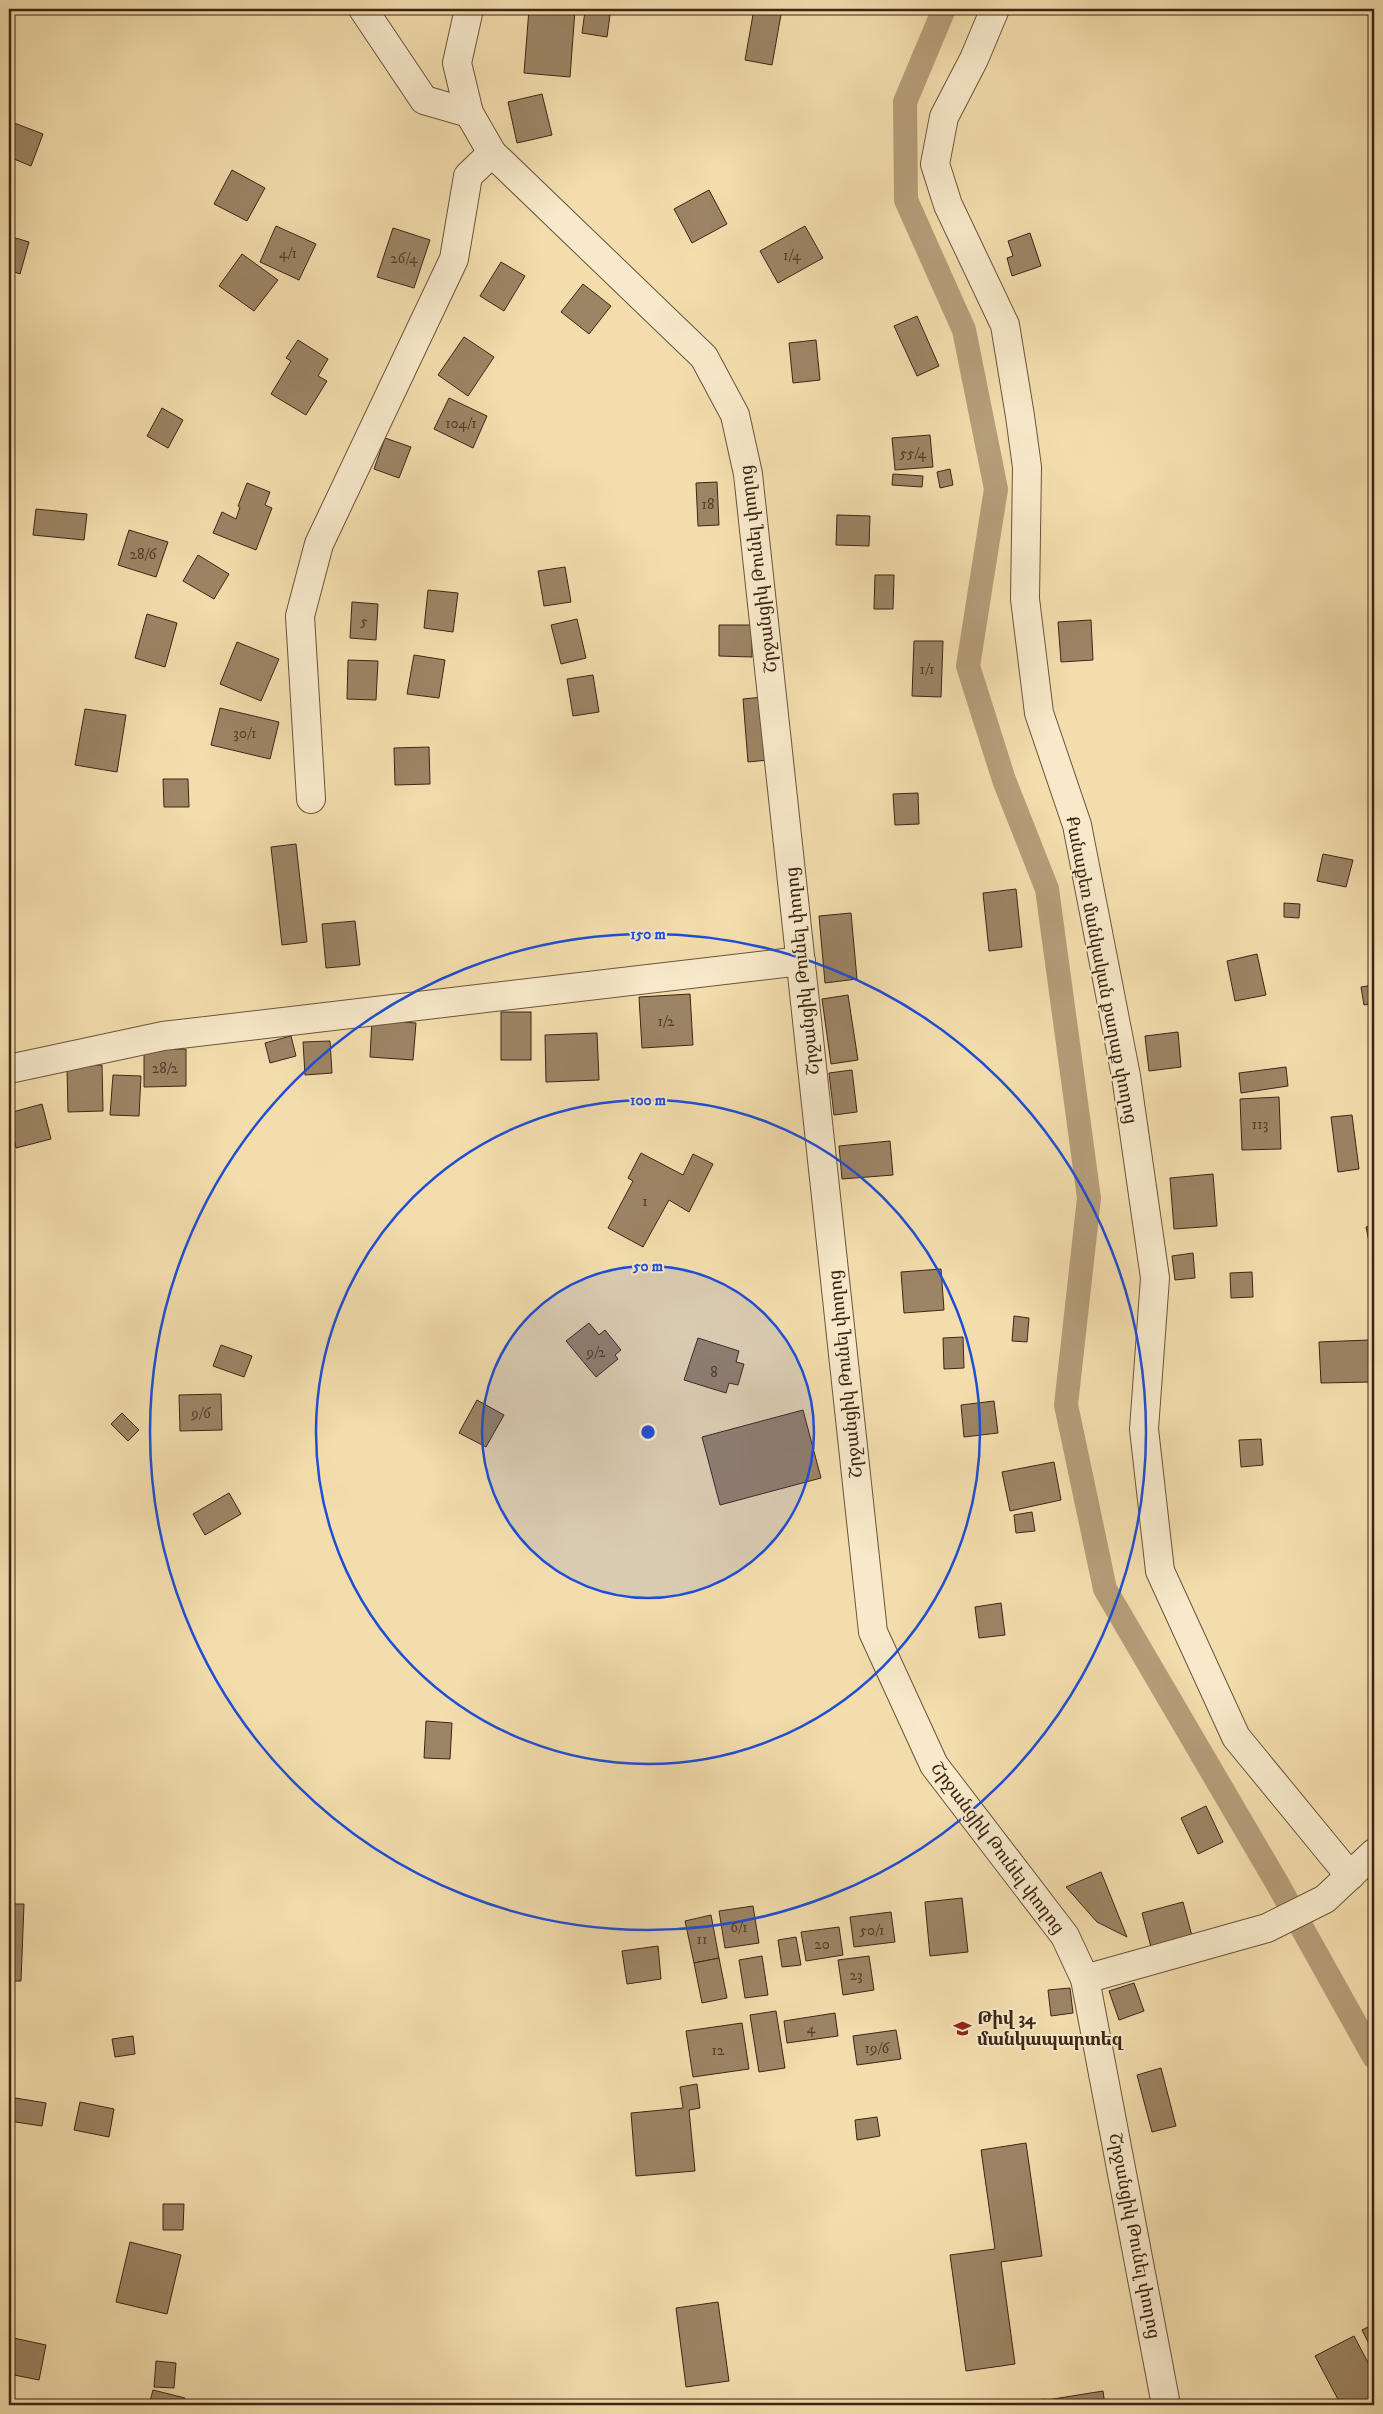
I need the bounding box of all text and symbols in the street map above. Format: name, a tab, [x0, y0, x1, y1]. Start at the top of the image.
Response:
house number: 4/1	[279, 244, 297, 263]
house number: 1/4	[783, 246, 801, 265]
house number: 26/4	[390, 249, 418, 268]
house number: 104/1	[445, 414, 477, 433]
house number: 55/4	[900, 444, 927, 463]
street label: Շրջանցիկ Թունել փողոց	[735, 464, 783, 674]
house number: 18	[701, 495, 715, 514]
house number: 28/6	[130, 545, 158, 564]
house number: 5	[360, 612, 368, 631]
house number: 1/1	[919, 660, 935, 679]
house number: 30/1	[233, 724, 257, 743]
street label: Քանաքեռ մանկական քաղաք փողոց	[1060, 815, 1142, 1126]
street label: Շրջանցիկ Թունել փողոց	[781, 866, 825, 1076]
text: 150 m	[630, 925, 666, 944]
house number: 1/2	[658, 1012, 675, 1031]
house number: 28/2	[152, 1059, 179, 1078]
text: 100 m	[630, 1091, 667, 1110]
house number: 113	[1252, 1115, 1268, 1134]
house number: 1	[642, 1192, 648, 1211]
text: 50 m	[632, 1257, 664, 1276]
street label: Շրջանցիկ Թունել փողոց	[824, 1269, 868, 1479]
house number: 9/2	[586, 1343, 606, 1362]
house number: 8	[710, 1363, 718, 1382]
house number: 9/6	[190, 1404, 212, 1423]
centre of rings	[639, 1423, 657, 1441]
street label: Շրջանցիկ Թունել փողոց	[925, 1758, 1069, 1939]
house number: 6/1	[730, 1918, 748, 1937]
house number: 50/1	[859, 1921, 885, 1940]
house number: 11	[696, 1930, 708, 1949]
house number: 20	[814, 1935, 830, 1954]
house number: 23	[850, 1966, 862, 1985]
place label: Թիվ 34 մանկապարտեզ	[977, 2008, 1124, 2051]
school or university icon: Թիվ 34 մանկապարտեզ	[953, 2018, 973, 2038]
house number: 4	[807, 2019, 816, 2038]
house number: 19/6	[865, 2039, 891, 2058]
house number: 12	[712, 2041, 725, 2060]
street label: Շրջանցիկ Թունել փողոց	[1103, 2131, 1165, 2341]

